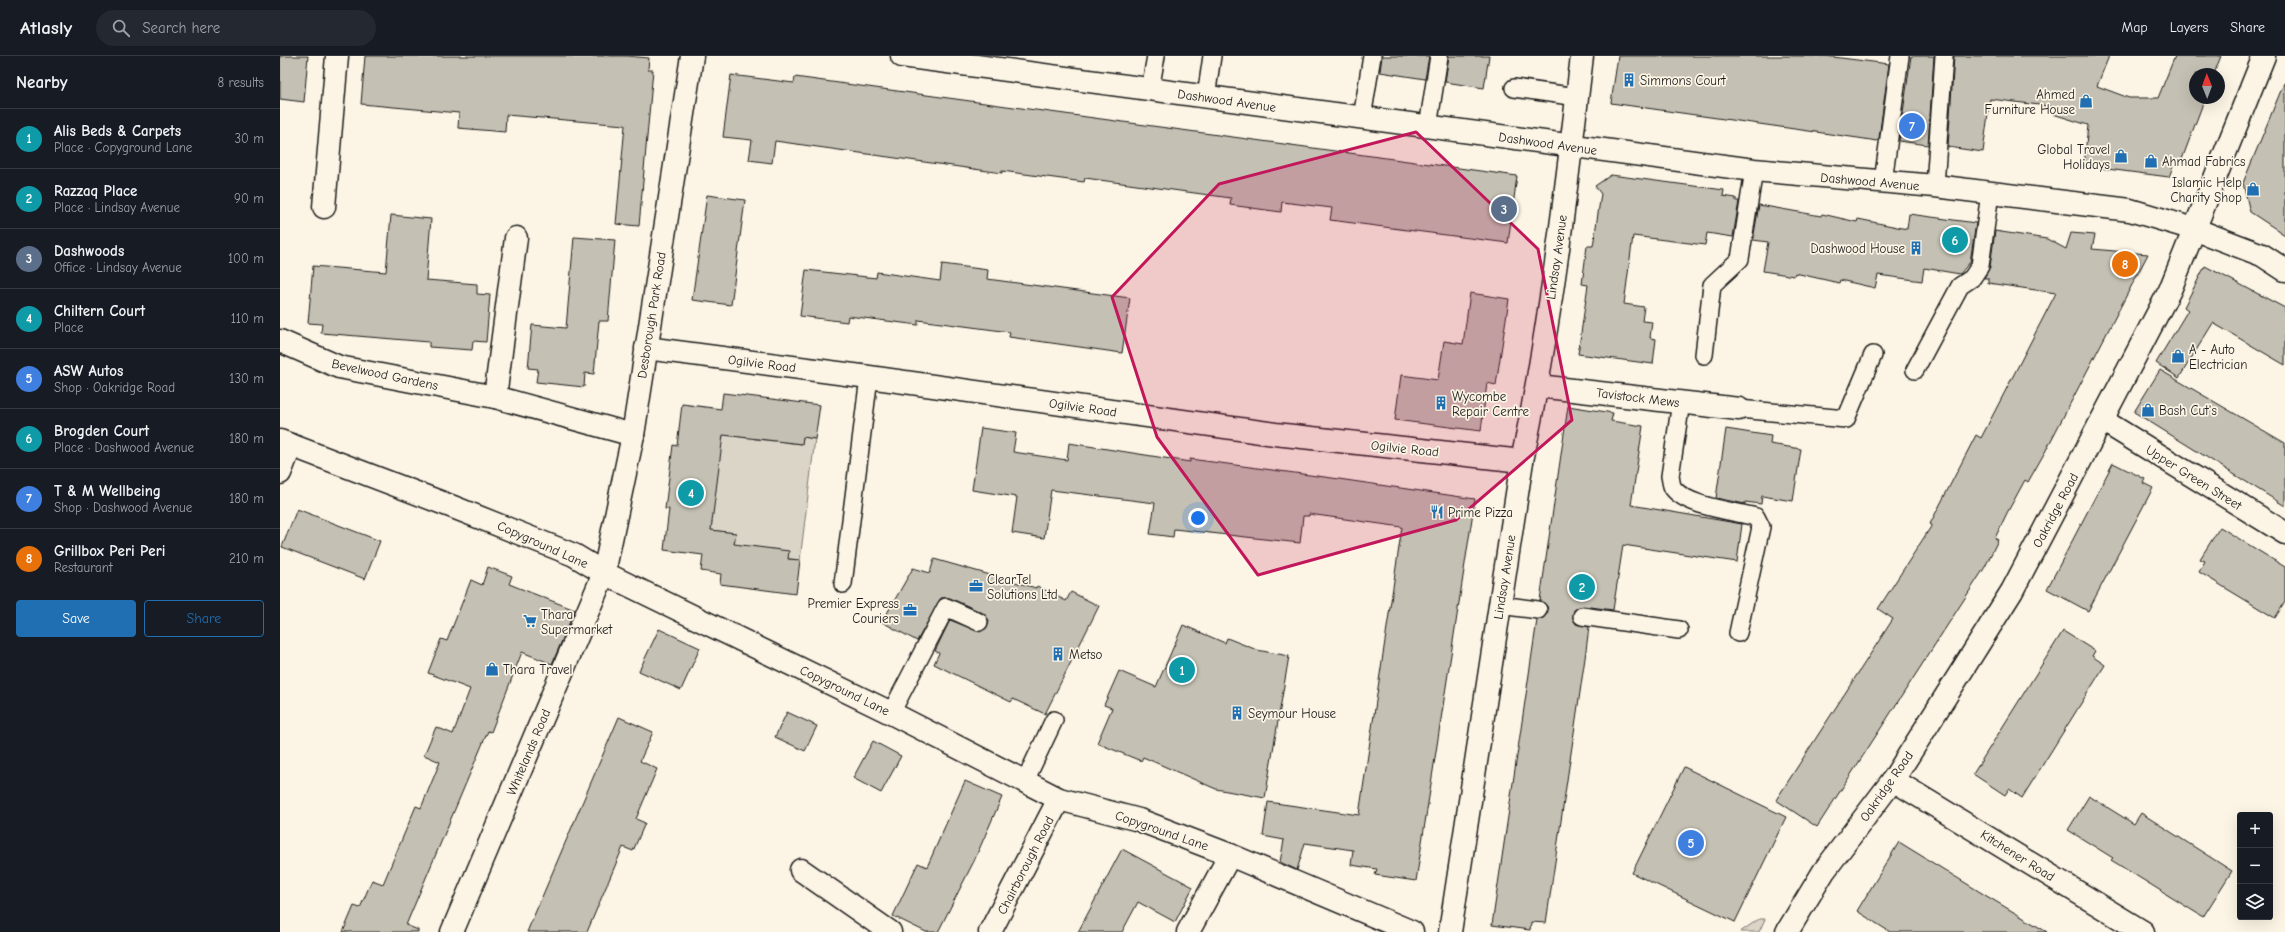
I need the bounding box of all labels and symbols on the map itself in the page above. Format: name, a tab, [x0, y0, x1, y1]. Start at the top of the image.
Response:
north arrow	[2189, 68, 2225, 104]
building icon: Simmons Court	[1621, 72, 1637, 88]
place label: Simmons Court	[1640, 73, 1727, 88]
street label: Dashwood Avenue	[1177, 86, 1278, 115]
place label: Ahmed Furniture House	[1985, 87, 2075, 117]
shop icon: Ahmed Furniture House	[2078, 93, 2094, 109]
pin: 7	[1899, 111, 1925, 141]
street label: Dashwood Avenue	[1498, 129, 1599, 158]
place label: Global Travel Holidays	[2037, 142, 2110, 172]
shop icon: Global Travel Holidays	[2113, 148, 2129, 164]
shop icon: Ahmad Fabrics	[2143, 153, 2159, 169]
place label: Ahmad Fabrics	[2162, 154, 2245, 169]
street label: Dashwood Avenue	[1820, 170, 1921, 193]
place label: Islamic Help Charity Shop	[2170, 175, 2242, 205]
shop icon: Islamic Help Charity Shop	[2245, 181, 2261, 197]
pin: 3	[1491, 194, 1517, 224]
street label: Lindsay Avenue	[1543, 213, 1570, 300]
pin: 6	[1942, 225, 1968, 255]
building icon: Dashwood House	[1908, 240, 1924, 256]
place label: Dashwood House	[1810, 241, 1905, 256]
pin: 8	[2112, 249, 2138, 279]
street label: Desborough Park Road	[634, 251, 669, 379]
place label: A - Auto Electrician	[2189, 342, 2247, 372]
shop icon: A - Auto Electrician	[2170, 348, 2186, 364]
street label: Ogilvie Road	[727, 352, 797, 375]
street label: Bevelwood Gardens	[330, 356, 439, 393]
street label: Tavistock Mews	[1595, 385, 1680, 410]
place label: Wycombe Repair Centre	[1452, 389, 1529, 419]
street label: Ogilvie Road	[1048, 395, 1118, 420]
building icon: Wycombe Repair Centre	[1433, 395, 1449, 411]
shop icon: Bash Cut's	[2140, 402, 2156, 418]
place label: Bash Cut's	[2159, 403, 2217, 418]
street label: Ogilvie Road	[1370, 437, 1440, 460]
street label: Upper Green Street	[2143, 442, 2245, 514]
street label: Oakridge Road	[2030, 470, 2081, 550]
pin: 4	[678, 478, 704, 508]
restaurant icon: Prime Pizza	[1429, 504, 1445, 520]
place label: Prime Pizza	[1448, 505, 1513, 520]
your location	[1188, 508, 1208, 528]
street label: Copyground Lane	[495, 518, 591, 571]
street label: Lindsay Avenue	[1490, 533, 1519, 620]
place label: ClearTel Solutions Ltd	[987, 572, 1058, 602]
pin: 2	[1569, 572, 1595, 602]
office icon: ClearTel Solutions Ltd	[968, 578, 984, 594]
place label: Premier Express Couriers	[807, 596, 899, 626]
office icon: Premier Express Couriers	[902, 602, 918, 618]
place label: Thara Supermarket	[541, 607, 614, 637]
supermarket icon: Thara Supermarket	[522, 613, 538, 629]
building icon: Metso	[1050, 646, 1066, 662]
place label: Metso	[1069, 647, 1102, 662]
pin: 1	[1169, 655, 1195, 685]
shop icon: Thara Travel	[484, 661, 500, 677]
place label: Thara Travel	[503, 662, 572, 677]
street label: Copyground Lane	[798, 662, 892, 719]
building icon: Seymour House	[1229, 705, 1245, 721]
place label: Seymour House	[1248, 706, 1337, 721]
street label: Whitelands Road	[503, 707, 553, 798]
street label: Oakridge Road	[1857, 748, 1916, 824]
street label: Copyground Lane	[1113, 807, 1211, 854]
street label: Chairborough Road	[994, 814, 1057, 917]
street label: Kitchener Road	[1978, 827, 2058, 884]
pin: 5	[1678, 828, 1704, 858]

